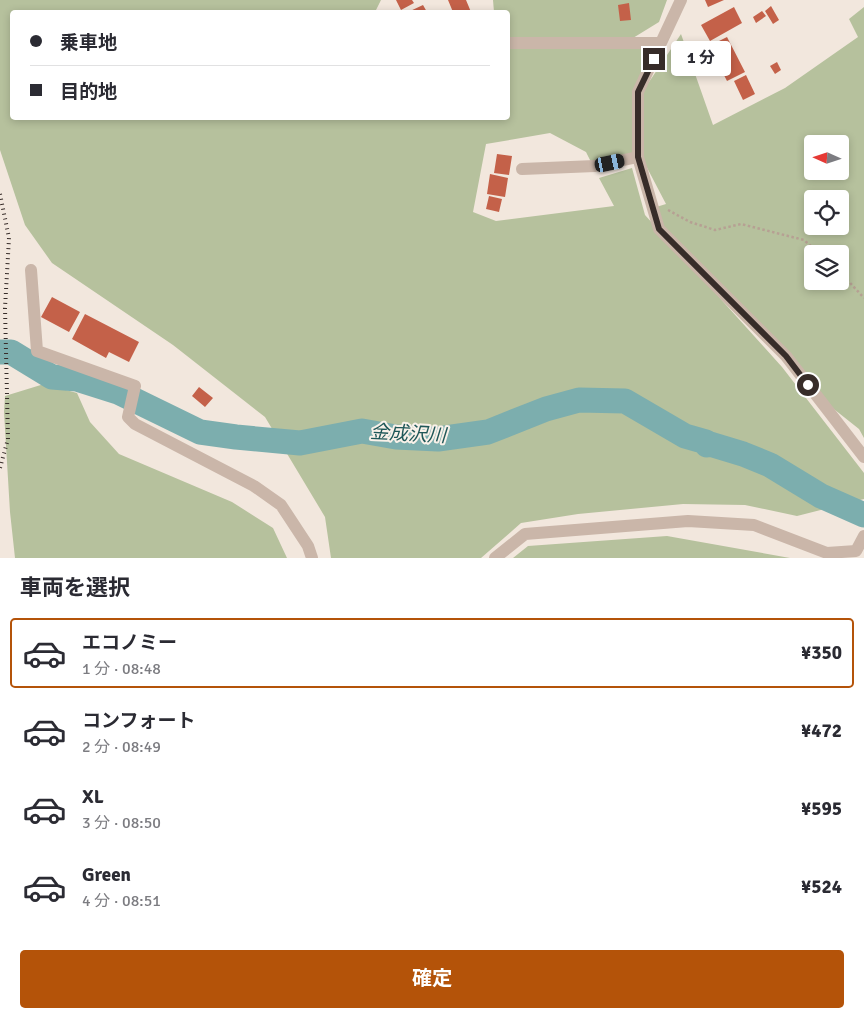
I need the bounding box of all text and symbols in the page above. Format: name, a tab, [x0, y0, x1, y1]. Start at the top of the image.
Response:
text: 乗車地	[60, 31, 117, 55]
callout: 1 分	[672, 42, 732, 76]
route end	[643, 48, 665, 70]
text: 1 分	[687, 48, 715, 68]
text: 目的地	[60, 80, 117, 104]
north arrow	[804, 135, 849, 180]
map controls	[804, 135, 849, 290]
car	[593, 153, 626, 173]
button: locate	[804, 190, 849, 235]
button: layers	[804, 245, 849, 290]
route start	[797, 374, 819, 396]
water label: 金成沢川	[369, 420, 449, 448]
text: 車両を選択	[20, 574, 130, 601]
icon: car	[22, 631, 67, 676]
text: エコノミー	[82, 631, 177, 655]
text: ¥350	[801, 641, 842, 665]
text: 1 分 · 08:48	[82, 659, 161, 679]
icon: car	[22, 709, 67, 754]
text: コンフォート	[82, 709, 195, 733]
text: ¥472	[801, 719, 842, 743]
text: 2 分 · 08:49	[82, 737, 161, 757]
text: XL	[82, 785, 104, 809]
icon: car	[22, 787, 67, 832]
text: ¥595	[801, 797, 842, 821]
text: 3 分 · 08:50	[82, 813, 161, 833]
text: Green	[82, 863, 131, 887]
icon: car	[22, 865, 67, 910]
text: ¥524	[801, 875, 842, 899]
text: 4 分 · 08:51	[82, 891, 161, 911]
button: 確定	[20, 950, 844, 1008]

